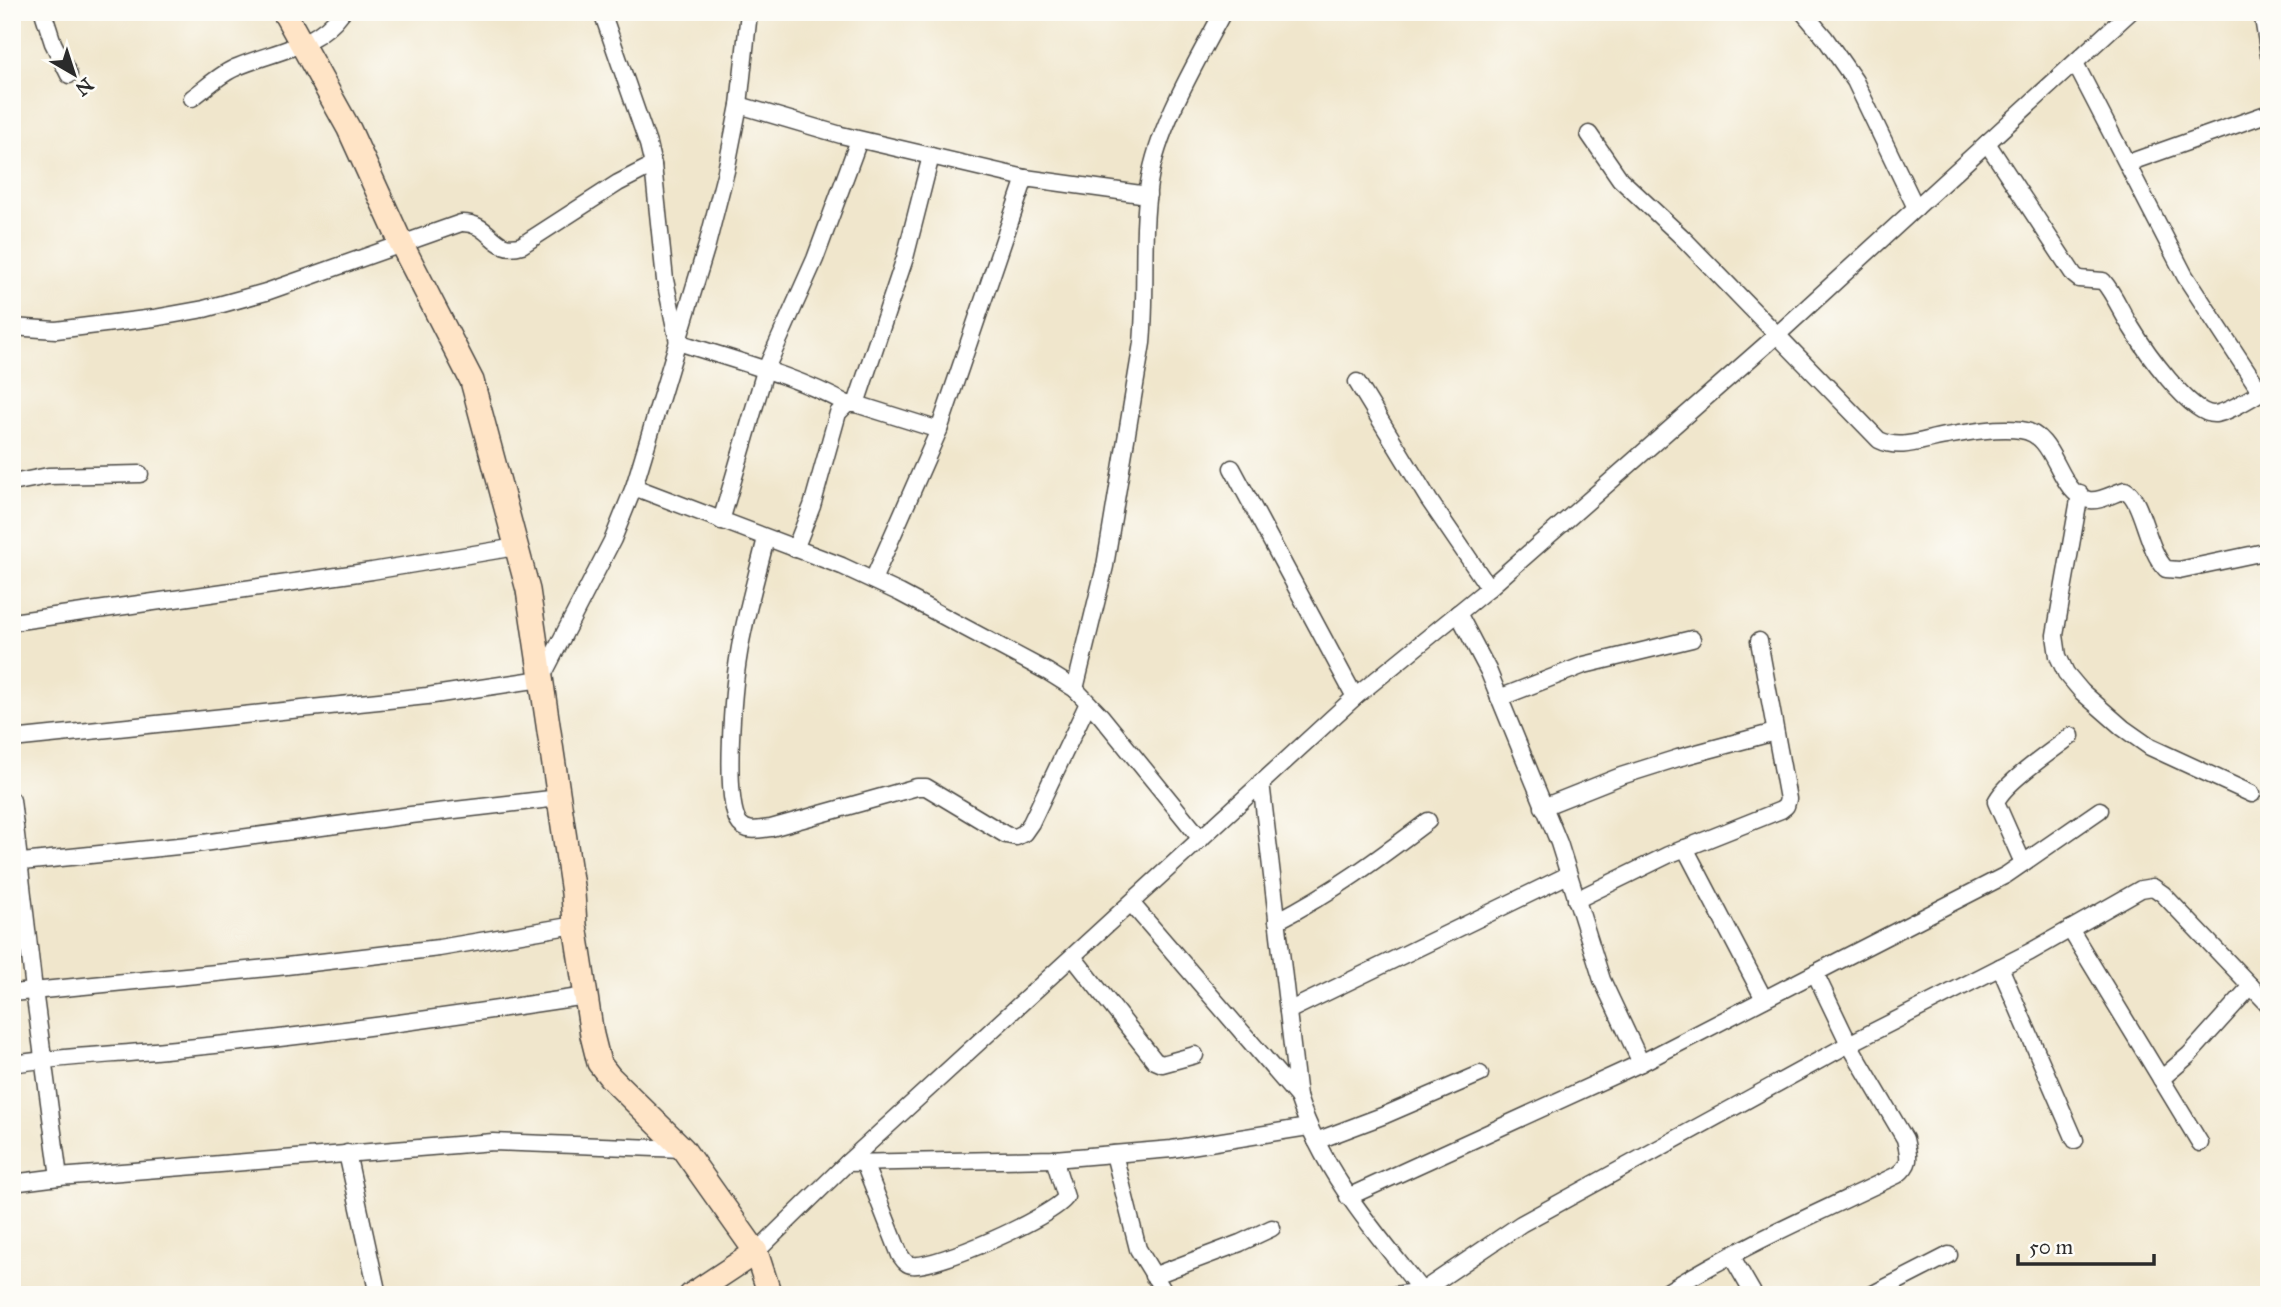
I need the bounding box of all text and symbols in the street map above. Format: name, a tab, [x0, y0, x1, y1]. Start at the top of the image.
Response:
north arrow	[38, 38, 108, 108]
text: N	[71, 73, 98, 101]
scale bar	[2018, 1223, 2155, 1267]
text: 50 m	[2029, 1234, 2074, 1260]

